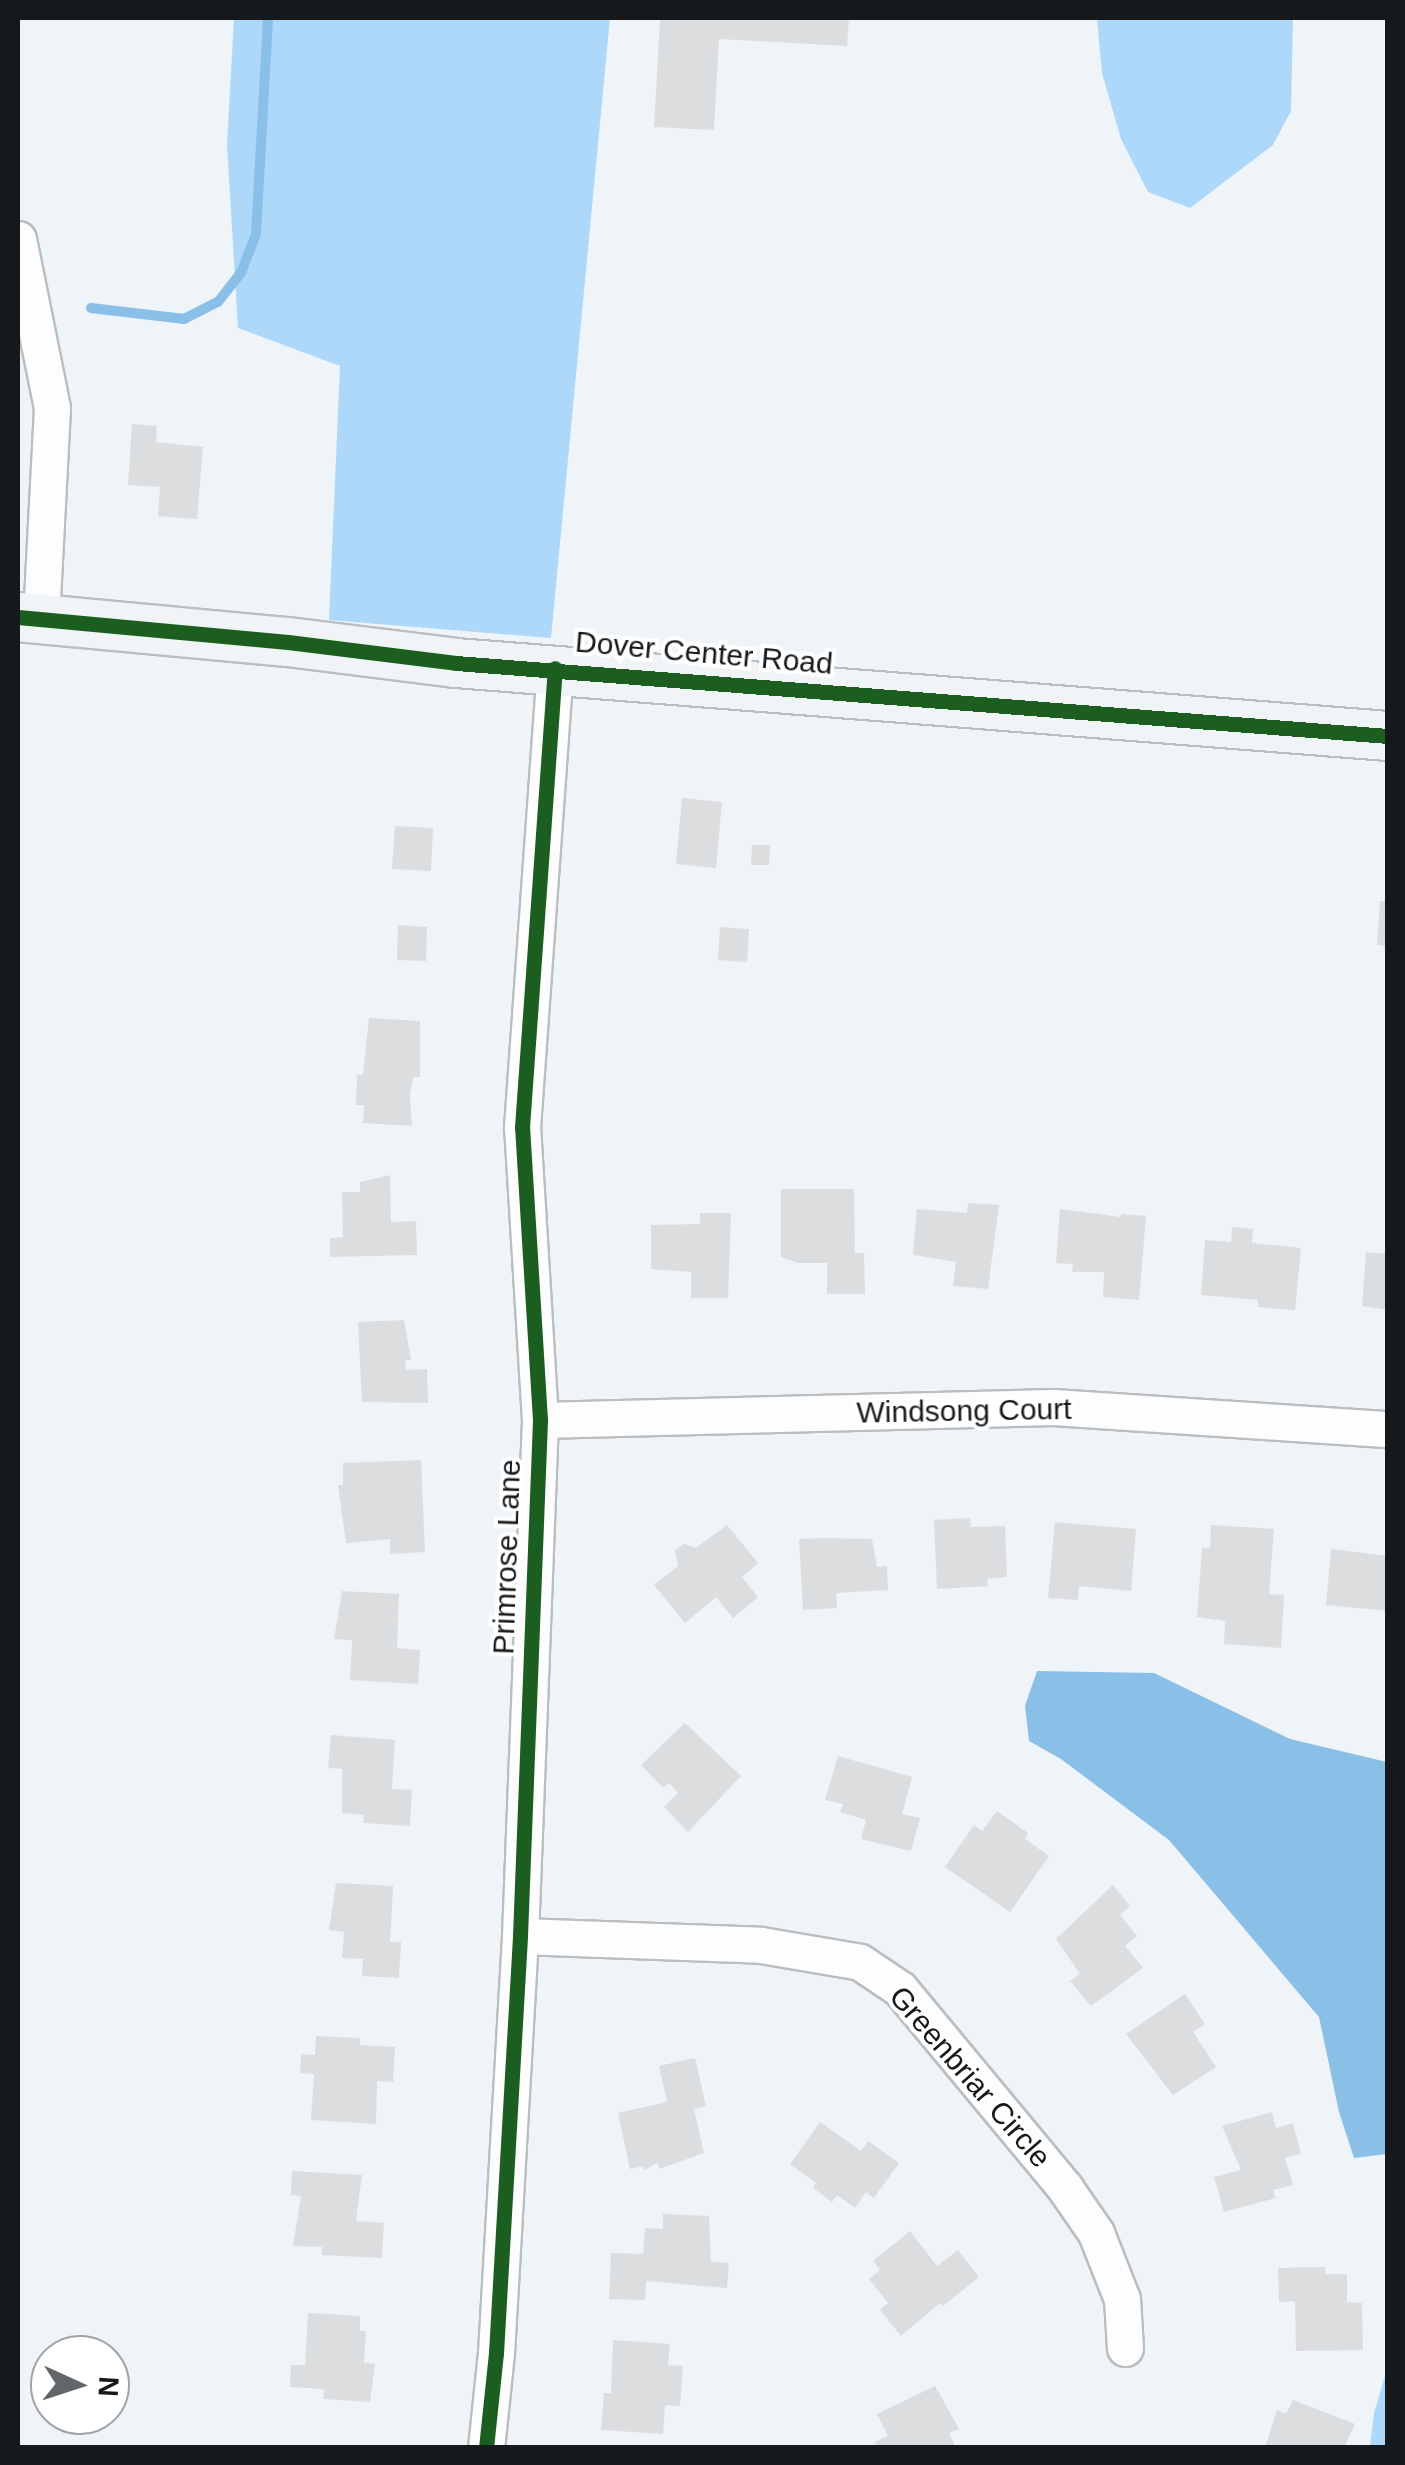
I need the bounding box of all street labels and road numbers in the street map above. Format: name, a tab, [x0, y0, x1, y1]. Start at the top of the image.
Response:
street label: Dover Center Road	[574, 624, 834, 682]
street label: Windsong Court	[856, 1391, 1072, 1431]
street label: Primrose Lane	[486, 1459, 528, 1655]
street label: Greenbriar Circle	[881, 1979, 1059, 2175]

